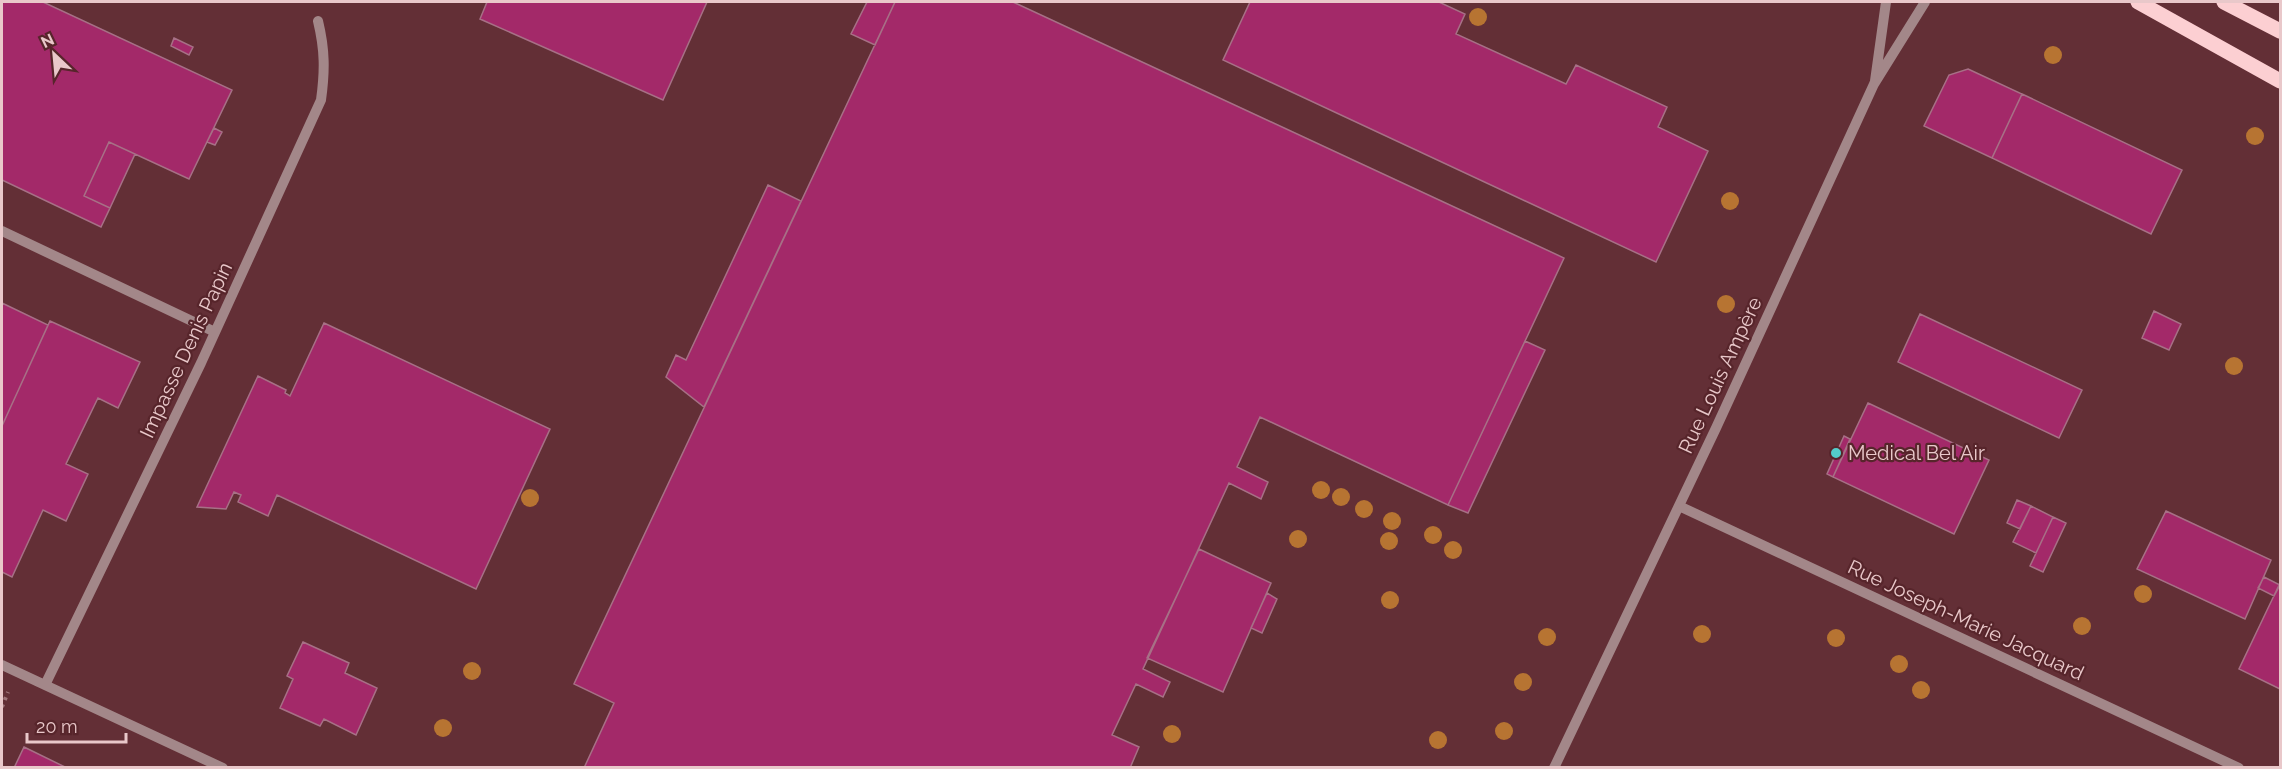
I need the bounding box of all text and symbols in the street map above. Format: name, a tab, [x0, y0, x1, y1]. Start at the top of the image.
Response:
north arrow	[24, 24, 84, 84]
text: N	[38, 30, 57, 52]
street label: Impasse Denis Papin	[135, 258, 237, 442]
street label: Rue Louis Ampère	[1673, 293, 1767, 457]
place label: Medical Bel Air	[1848, 441, 1985, 465]
marker: Medical Bel Air	[1829, 446, 1843, 460]
street label: Rue Joseph-Marie Jacquard	[1844, 555, 2088, 685]
scale bar	[27, 706, 126, 744]
text: 20 m	[36, 716, 78, 737]

